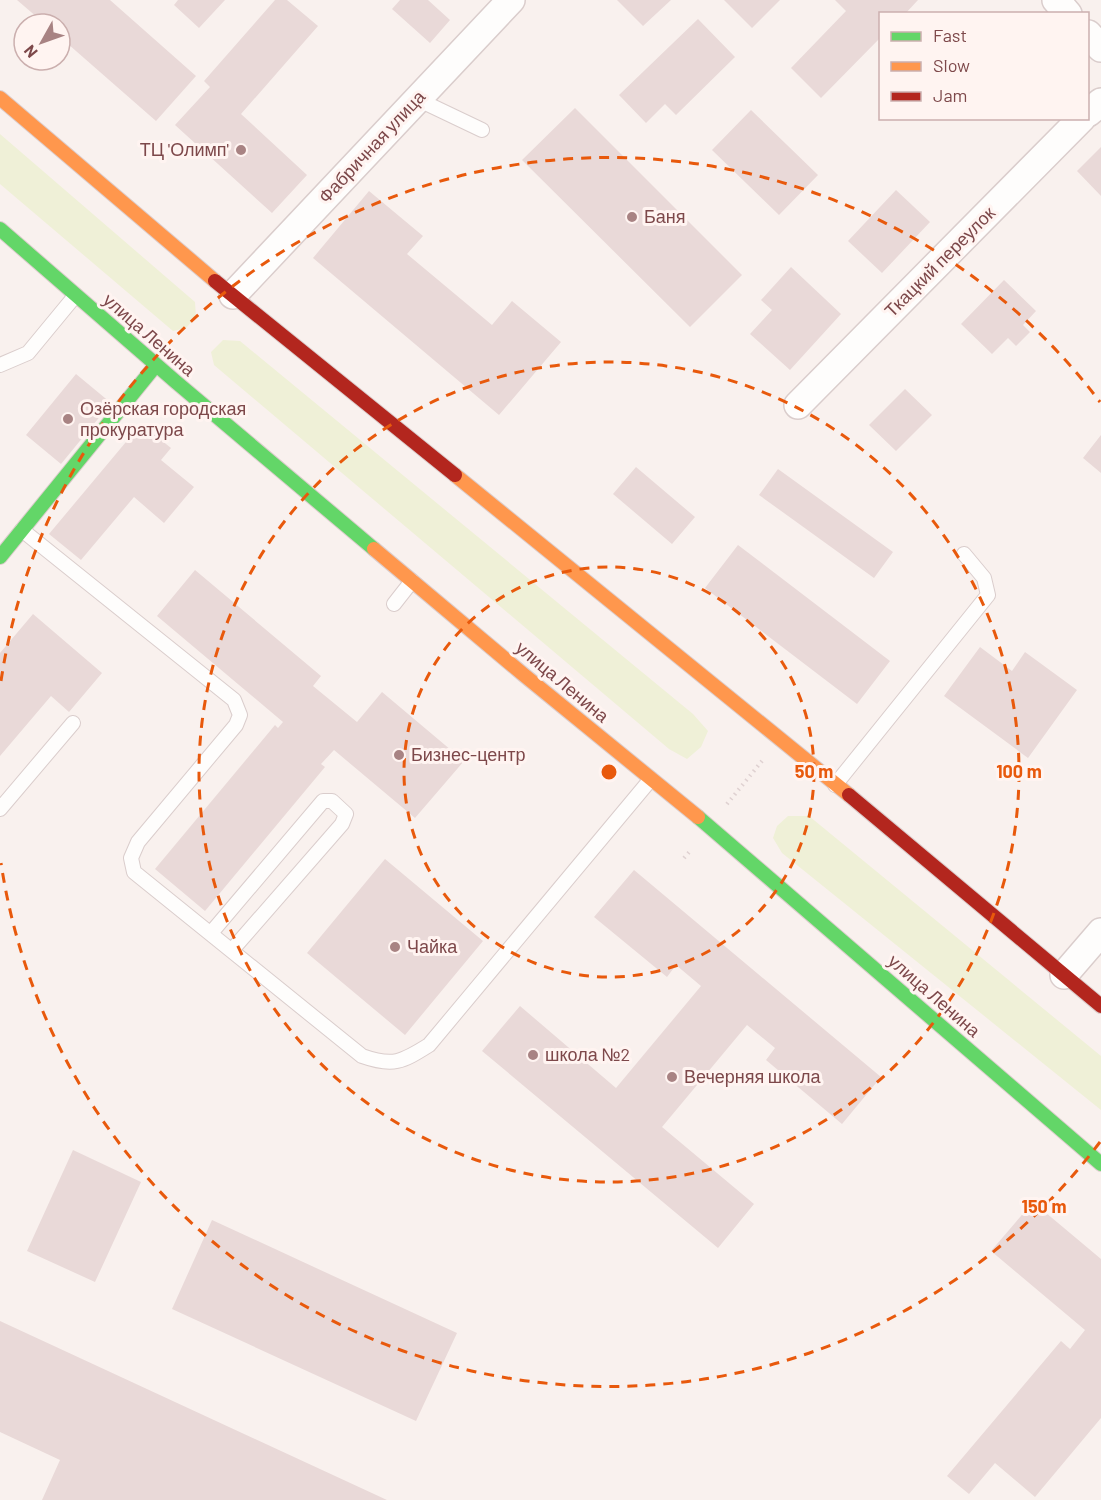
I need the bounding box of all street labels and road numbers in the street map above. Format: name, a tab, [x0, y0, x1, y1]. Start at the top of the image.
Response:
street label: Фабричная улица	[313, 85, 430, 207]
street label: Ткацкий переулок	[879, 201, 999, 321]
street label: улица Ленина	[99, 288, 201, 381]
street label: улица Ленина	[512, 636, 614, 727]
street label: улица Ленина	[884, 949, 986, 1042]

